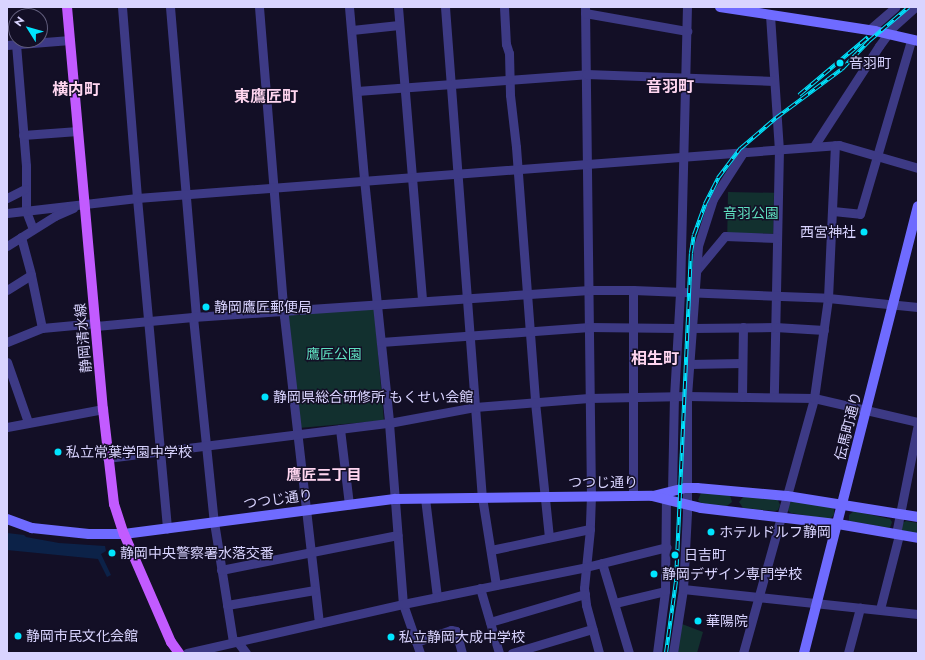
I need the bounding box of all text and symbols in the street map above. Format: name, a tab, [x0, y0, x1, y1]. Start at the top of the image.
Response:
north arrow	[8, 8, 48, 48]
text: N	[10, 13, 28, 30]
place label: 音羽町	[849, 55, 891, 71]
marker: 音羽町	[834, 57, 846, 69]
district label: 音羽町	[646, 77, 694, 97]
district label: 横内町	[52, 80, 100, 100]
district label: 東鷹匠町	[234, 87, 298, 107]
park label: 音羽公園	[723, 205, 779, 221]
place label: 西宮神社	[800, 224, 856, 240]
marker: 西宮神社	[859, 227, 869, 237]
place label: 静岡鷹匠郵便局	[214, 299, 312, 315]
street label: 静岡清水線	[72, 302, 94, 374]
marker: 静岡鷹匠郵便局	[201, 302, 211, 312]
park label: 鷹匠公園	[306, 346, 362, 362]
district label: 相生町	[631, 349, 679, 369]
place label: 静岡県総合研修所 もくせい会館	[273, 389, 473, 405]
street label: 伝馬町通り	[831, 390, 865, 462]
marker: 静岡県総合研修所 もくせい会館	[260, 392, 270, 402]
place label: 私立常葉学園中学校	[66, 444, 192, 460]
marker: 私立常葉学園中学校	[53, 447, 63, 457]
district label: 鷹匠三丁目	[287, 467, 361, 485]
street label: つつじ通り	[568, 474, 638, 490]
street label: つつじ通り	[242, 486, 314, 512]
place label: ホテルドルフ静岡	[719, 524, 831, 540]
marker: ホテルドルフ静岡	[706, 527, 716, 537]
place label: 静岡中央警察署水落交番	[120, 545, 274, 561]
place label: 日吉町	[684, 547, 726, 563]
marker: 静岡中央警察署水落交番	[107, 548, 117, 558]
marker: 日吉町	[669, 549, 681, 561]
place label: 静岡デザイン専門学校	[662, 566, 802, 582]
marker: 静岡デザイン専門学校	[649, 569, 659, 579]
place label: 華陽院	[706, 613, 748, 629]
marker: 華陽院	[693, 616, 703, 626]
place label: 静岡市民文化会館	[26, 628, 138, 644]
place label: 私立静岡大成中学校	[399, 629, 525, 645]
marker: 静岡市民文化会館	[13, 631, 23, 641]
marker: 私立静岡大成中学校	[386, 632, 396, 642]

